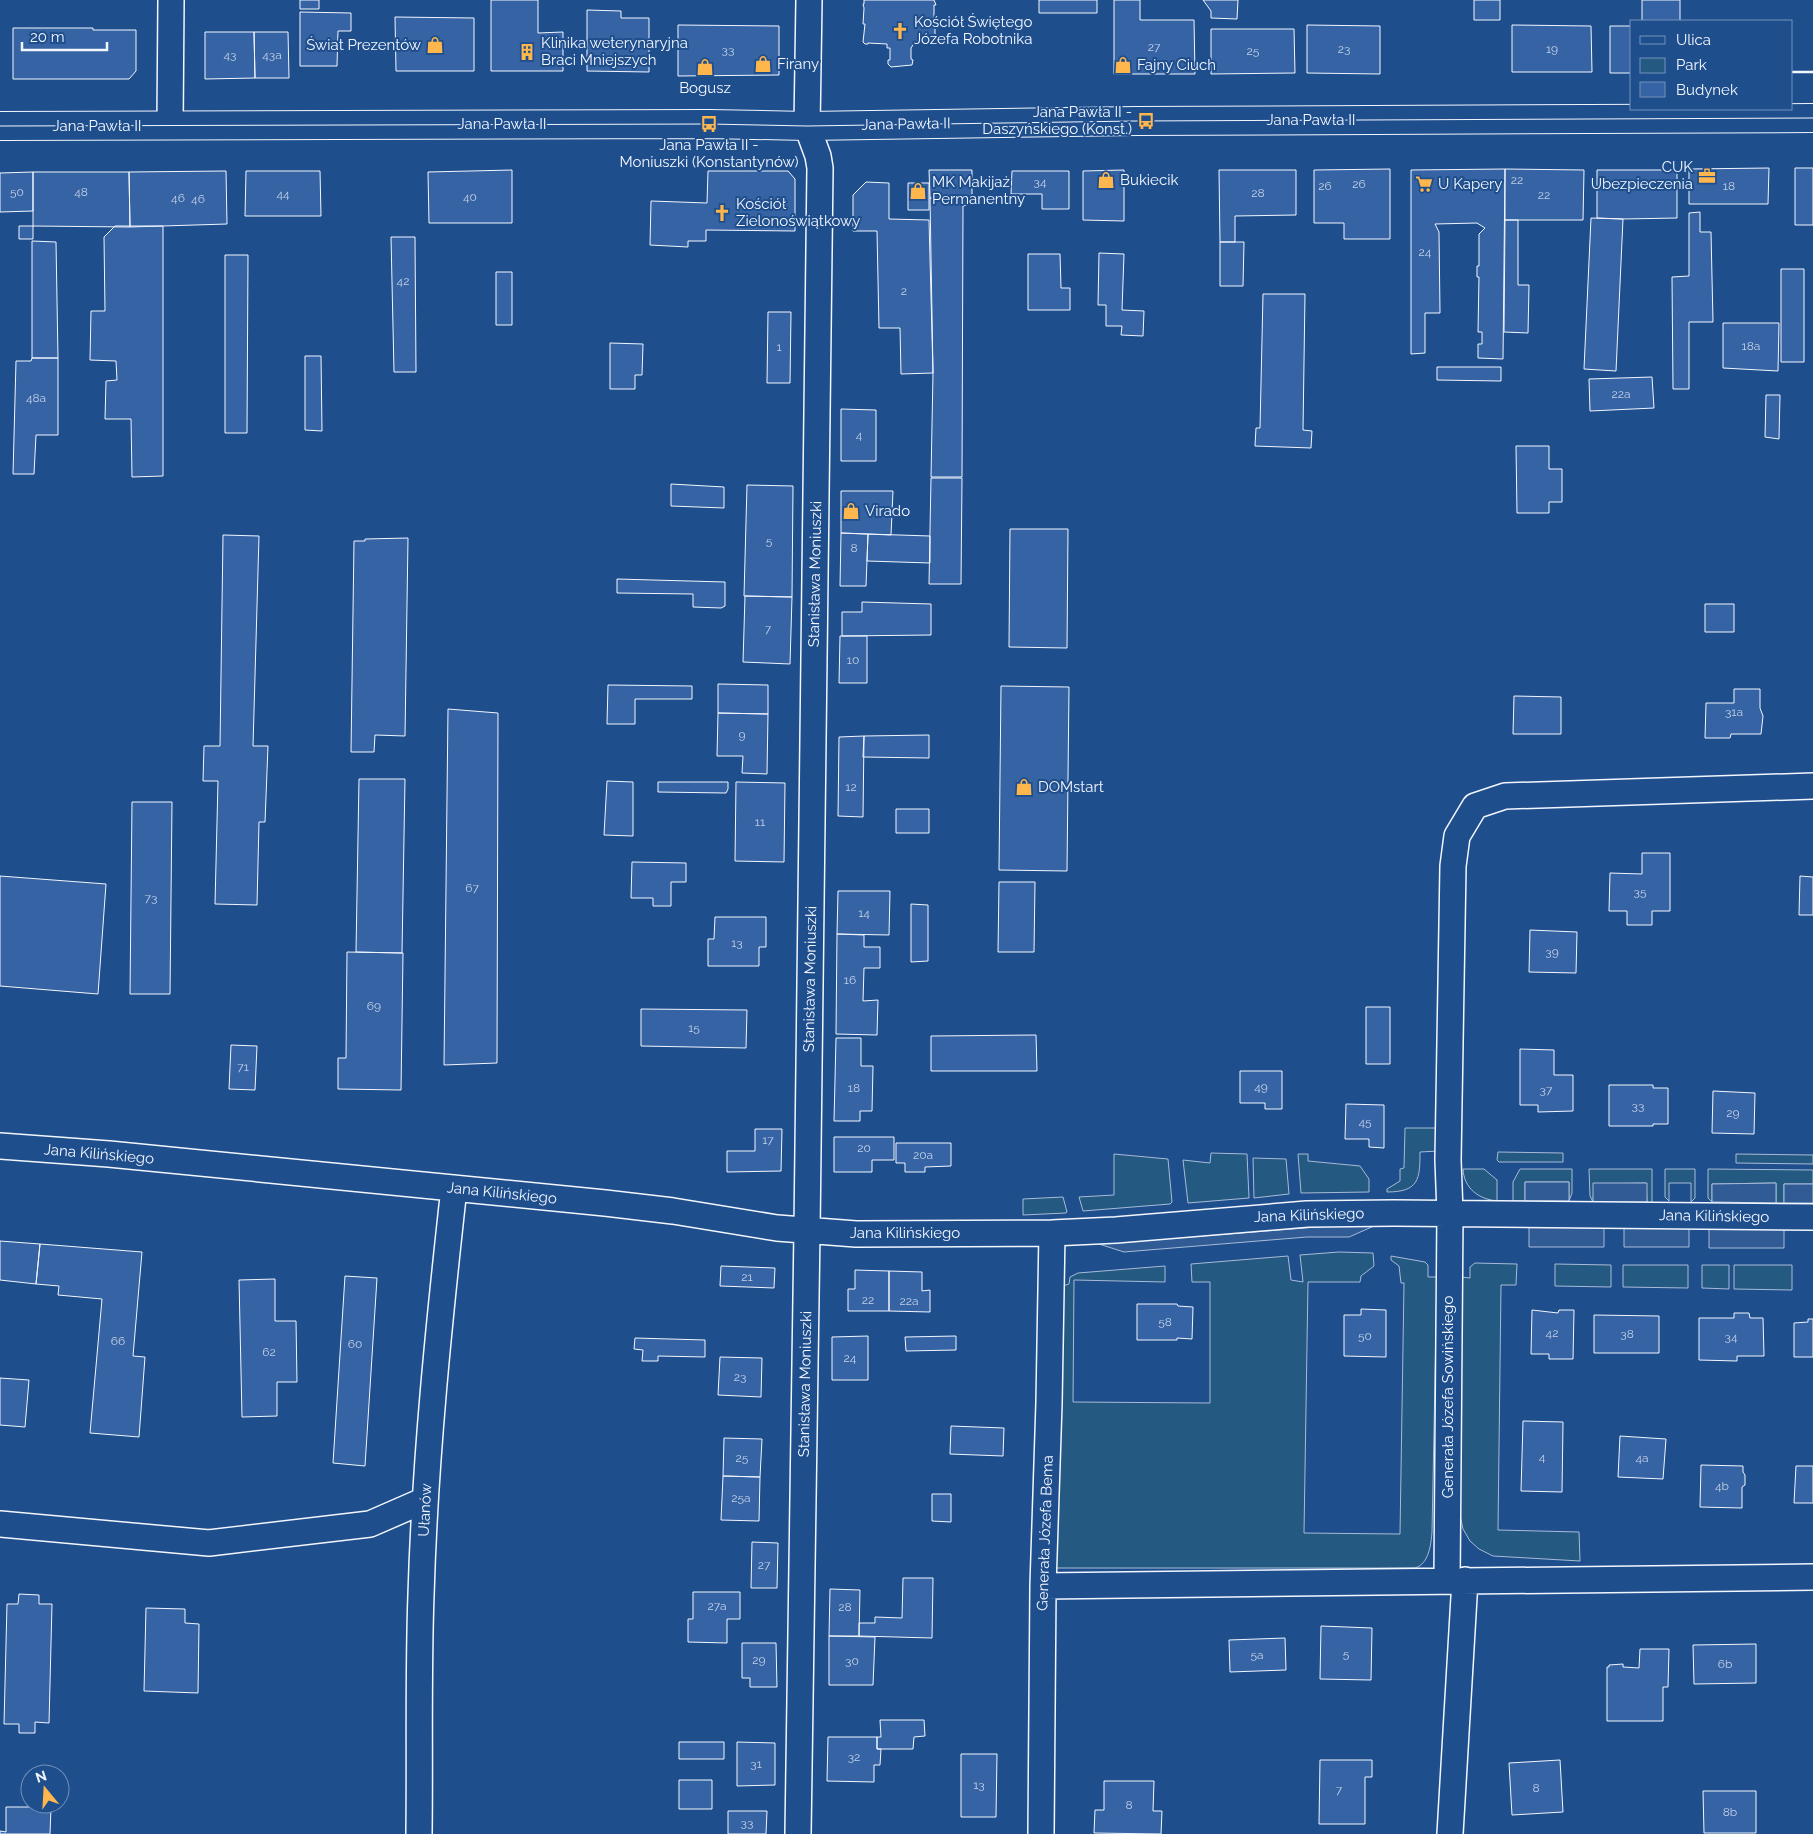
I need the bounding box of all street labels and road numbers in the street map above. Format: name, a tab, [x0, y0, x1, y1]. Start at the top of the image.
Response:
street label: Jana Pawła II	[1266, 111, 1356, 129]
street label: Jana Pawła II	[861, 114, 951, 134]
street label: Jana Pawła II	[457, 115, 547, 133]
street label: Jana Pawła II	[52, 117, 142, 135]
street label: Stanisława Moniuszki	[805, 501, 825, 647]
street label: Stanisława Moniuszki	[800, 906, 820, 1052]
street label: Jana Kilińskiego	[43, 1140, 155, 1168]
street label: Jana Kilińskiego	[446, 1178, 558, 1208]
street label: Jana Kilińskiego	[1253, 1204, 1365, 1226]
street label: Jana Kilińskiego	[1659, 1206, 1769, 1226]
street label: Jana Kilińskiego	[850, 1224, 960, 1242]
street label: Generała Józefa Sowińskiego	[1439, 1296, 1457, 1498]
street label: Stanisława Moniuszki	[795, 1311, 815, 1457]
street label: Generała Józefa Bema	[1033, 1455, 1057, 1611]
street label: Ułanów	[415, 1483, 435, 1537]

